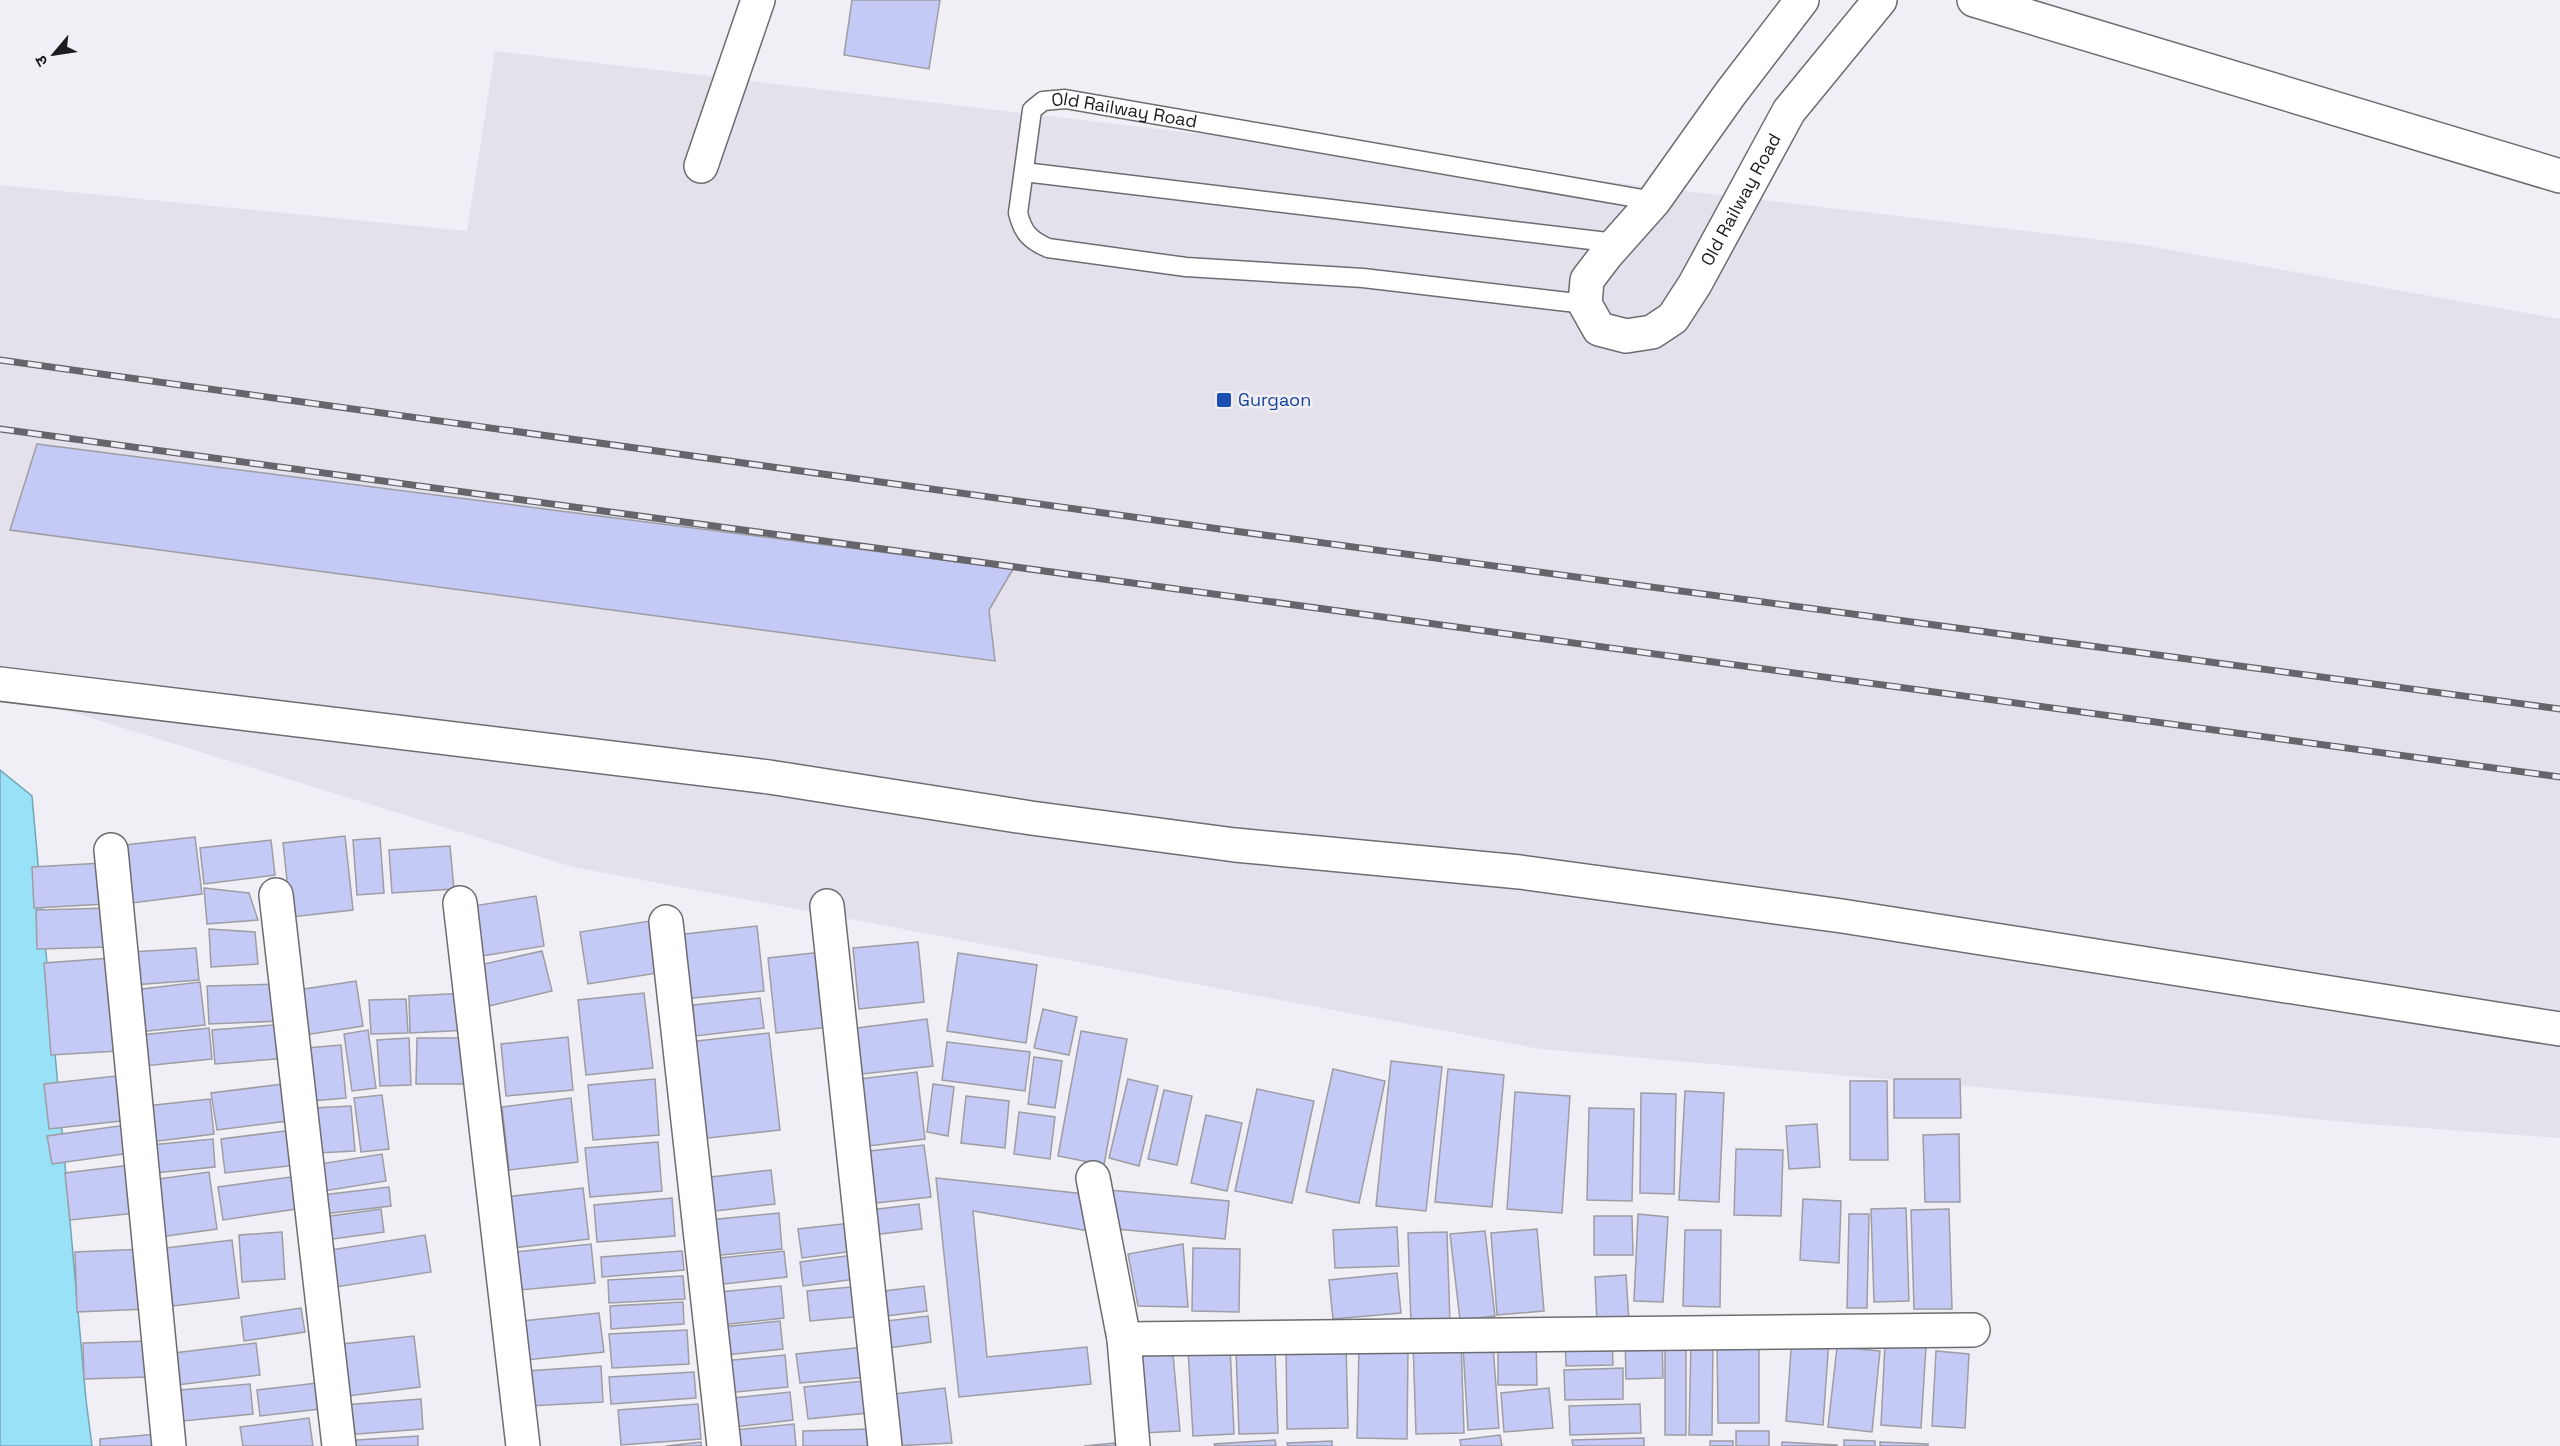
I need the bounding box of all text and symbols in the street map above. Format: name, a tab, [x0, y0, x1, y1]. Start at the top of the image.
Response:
north arrow	[24, 24, 84, 84]
text: उ	[30, 51, 53, 70]
street label: Old Railway Road	[1050, 87, 1199, 133]
street label: Old Railway Road	[1695, 129, 1786, 270]
place label: Gurgaon	[1238, 388, 1311, 411]
marker: Gurgaon	[1215, 391, 1233, 409]

